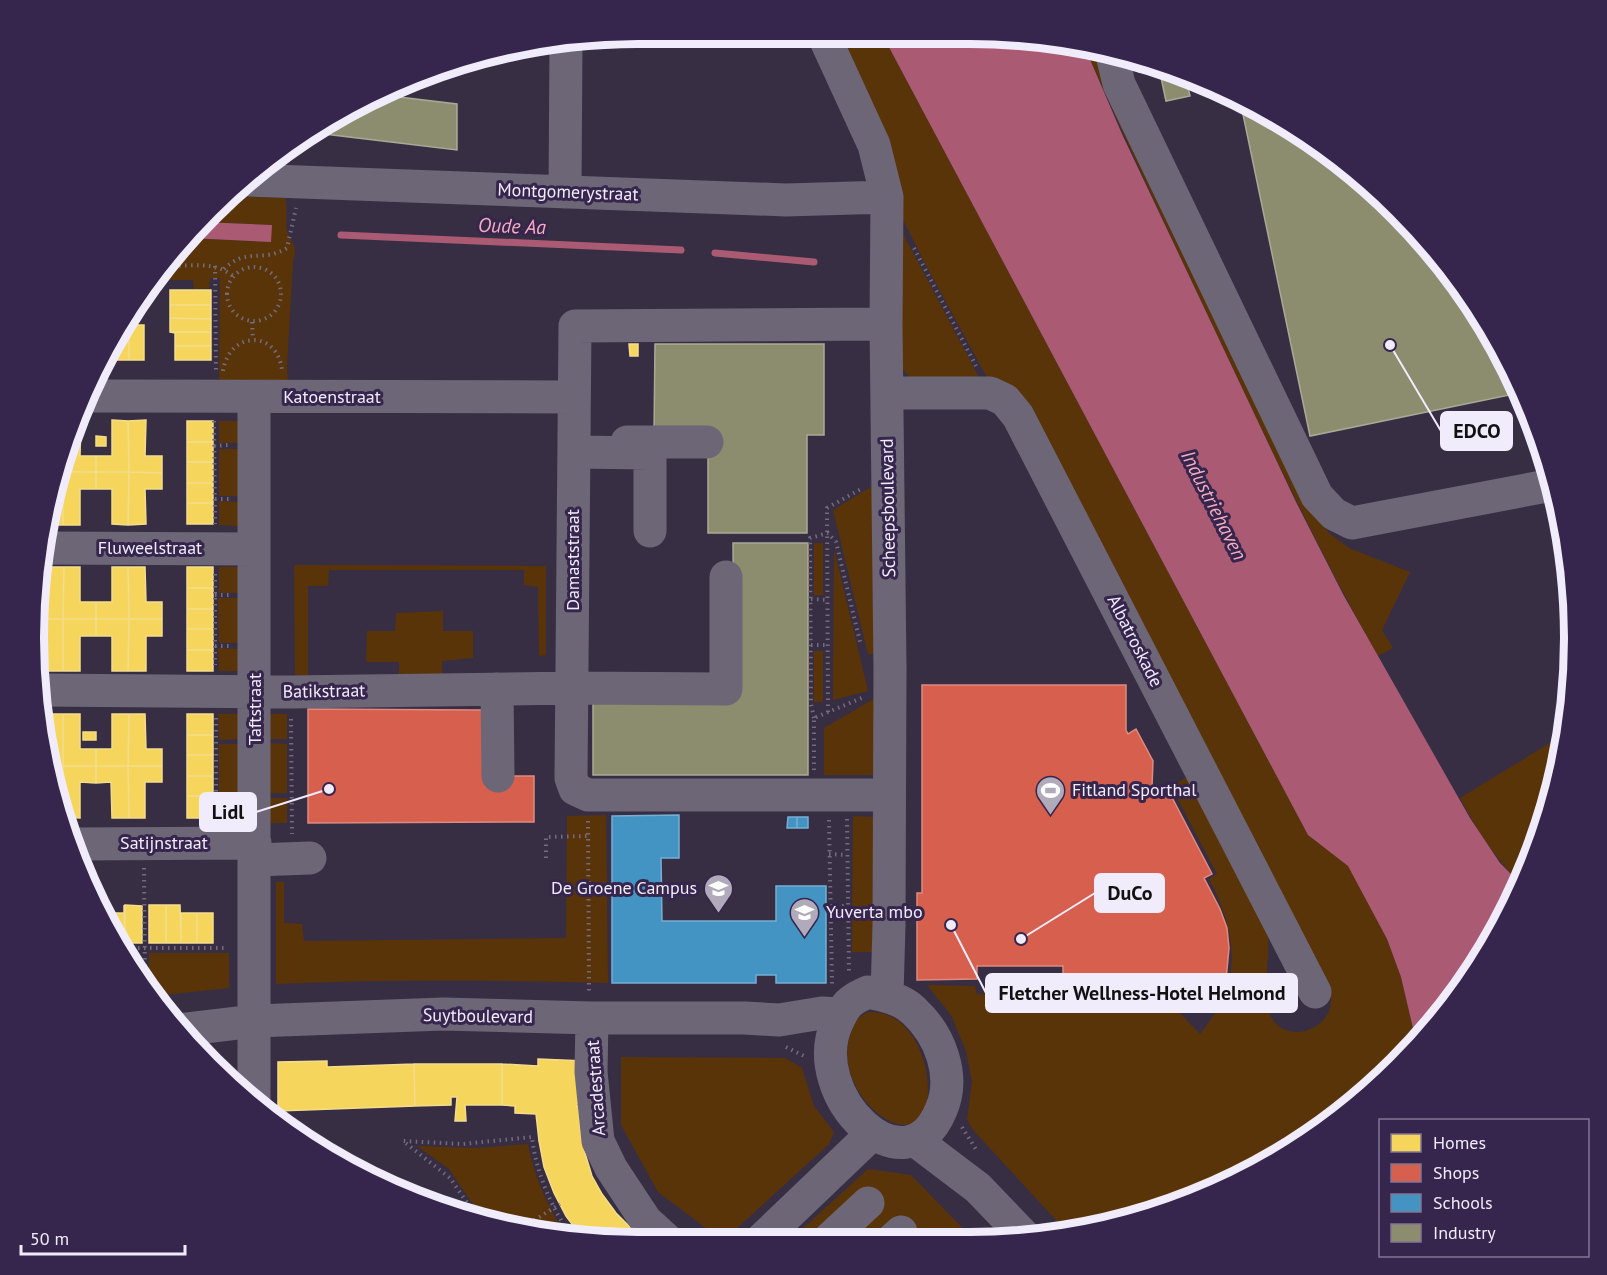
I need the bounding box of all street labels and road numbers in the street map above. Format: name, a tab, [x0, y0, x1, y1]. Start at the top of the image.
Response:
street label: Montgomerystraat	[497, 178, 639, 205]
street label: Katoenstraat	[283, 385, 381, 408]
street label: Scheepsboulevard	[875, 438, 900, 578]
street label: Damaststraat	[561, 509, 584, 611]
street label: Fluweelstraat	[98, 536, 202, 559]
street label: Albatroskade	[1102, 591, 1168, 691]
street label: Taftstraat	[243, 673, 266, 745]
street label: Batikstraat	[282, 678, 366, 703]
street label: Satijnstraat	[120, 831, 208, 854]
street label: Suytboulevard	[423, 1003, 533, 1028]
street label: Arcadestraat	[581, 1039, 610, 1137]

